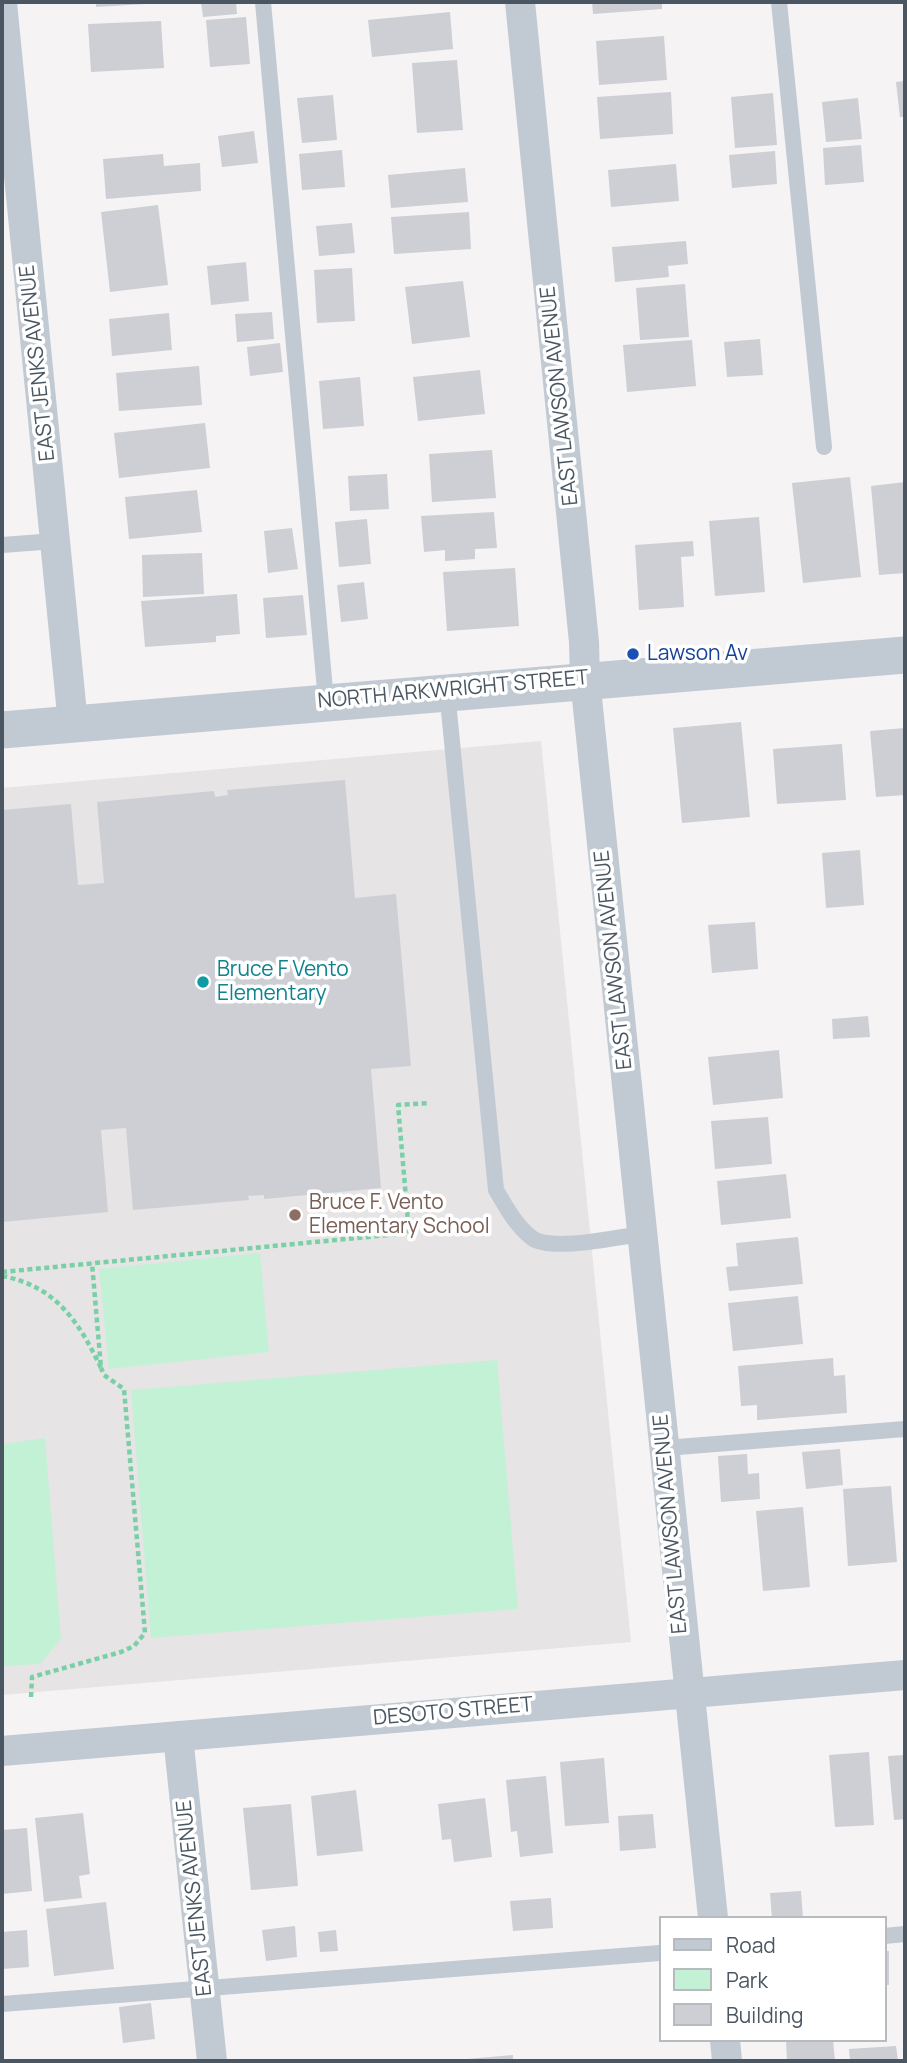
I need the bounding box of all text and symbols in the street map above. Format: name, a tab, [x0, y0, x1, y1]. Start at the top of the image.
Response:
street label: EAST JENKS AVENUE	[15, 264, 61, 462]
street label: EAST LAWSON AVENUE	[536, 285, 584, 507]
place label: Lawson Av	[647, 641, 748, 667]
marker: Lawson Av	[625, 646, 641, 662]
street label: NORTH ARKWRIGHT STREET	[317, 666, 589, 714]
street label: EAST LAWSON AVENUE	[590, 849, 638, 1071]
place label: Bruce F Vento Elementary	[217, 957, 349, 1007]
marker: Bruce F Vento Elementary	[195, 974, 211, 990]
place label: Bruce F. Vento Elementary School	[309, 1190, 490, 1240]
marker: Bruce F. Vento Elementary School	[287, 1207, 303, 1223]
street label: EAST LAWSON AVENUE	[649, 1413, 693, 1635]
street label: DESOTO STREET	[372, 1692, 534, 1732]
street label: EAST JENKS AVENUE	[172, 1799, 218, 1997]
legend	[659, 1916, 886, 2042]
text: Road	[726, 1931, 776, 1959]
text: Park	[726, 1966, 768, 1994]
text: Building	[726, 2001, 803, 2029]

